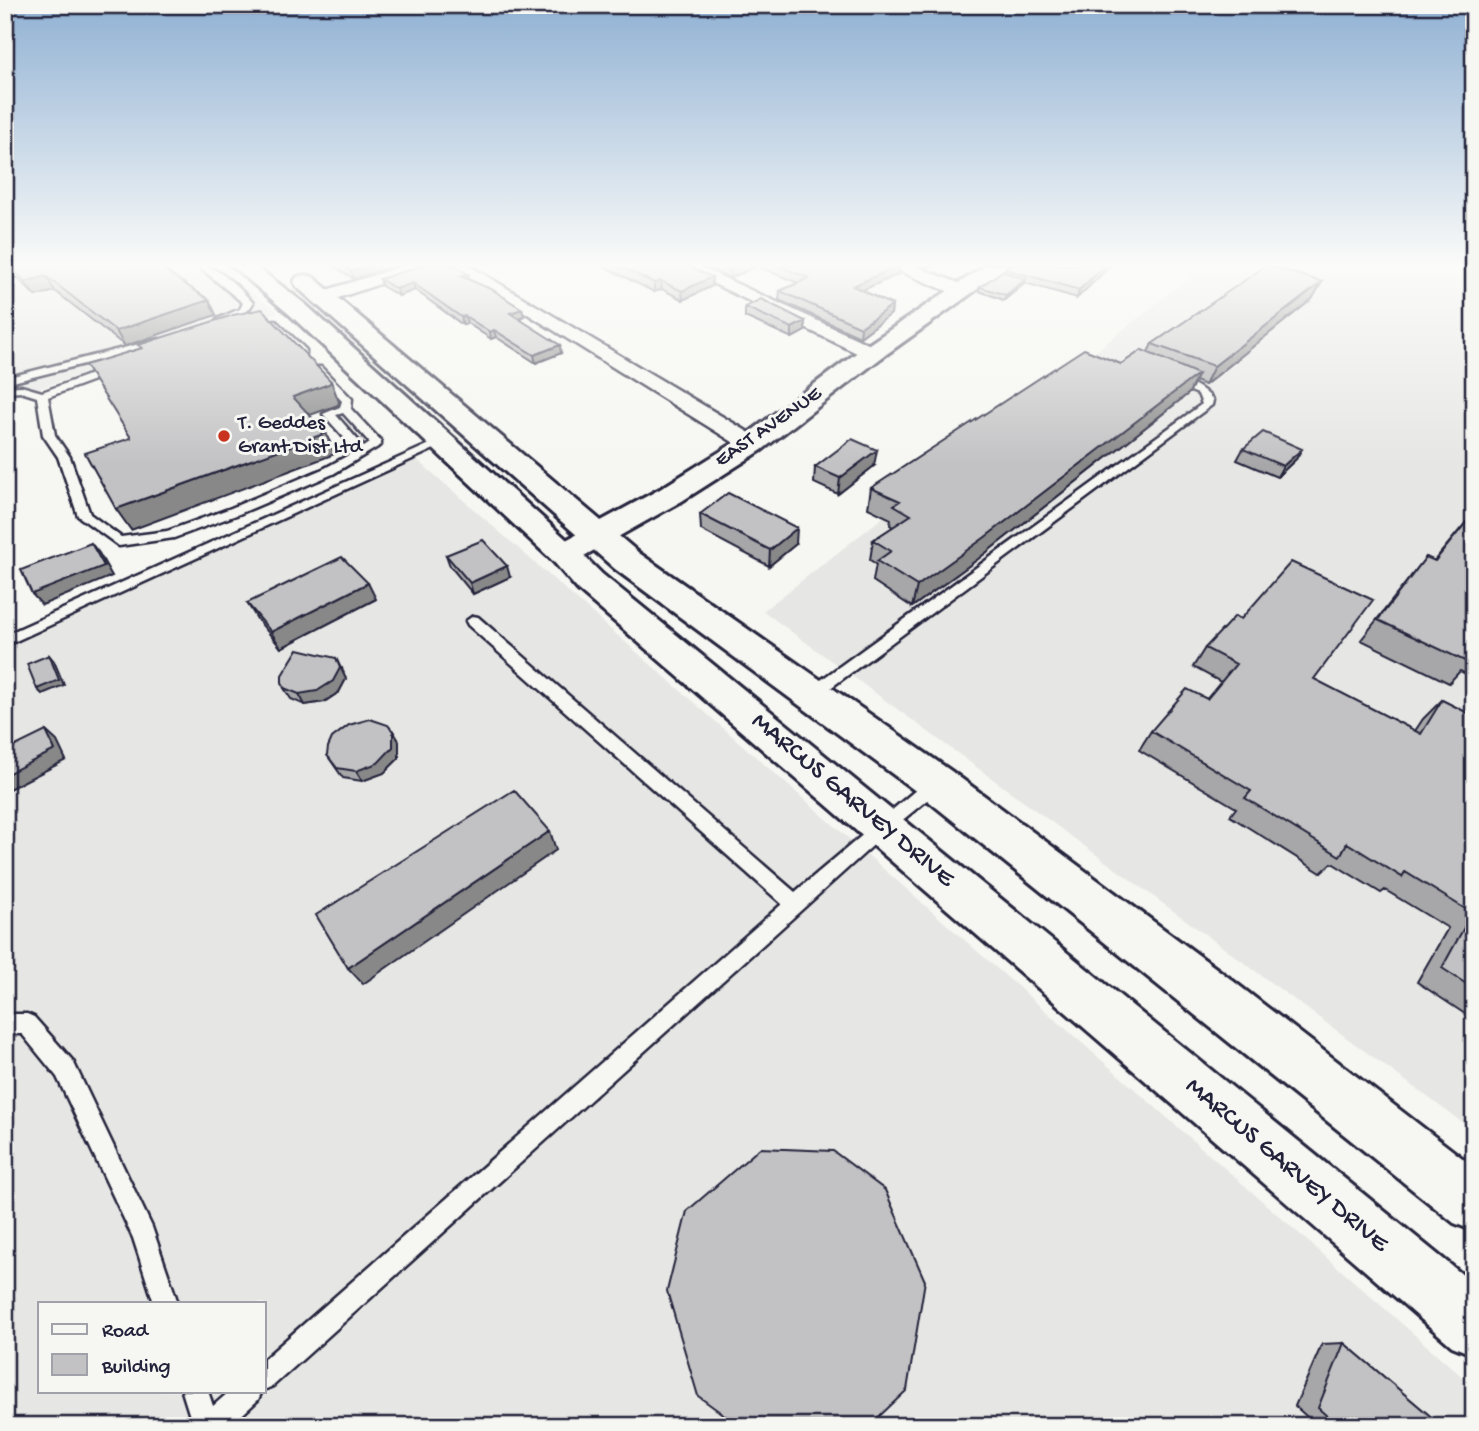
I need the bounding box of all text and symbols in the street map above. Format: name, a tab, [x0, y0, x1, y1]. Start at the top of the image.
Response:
street label: EAST AVENUE	[711, 382, 828, 474]
place label: T. Geddes Grant Dist Ltd	[237, 412, 364, 461]
marker: T. Geddes Grant Dist Ltd	[216, 428, 232, 444]
street label: MARCUS GARVEY DRIVE	[744, 707, 961, 896]
street label: MARCUS GARVEY DRIVE	[1178, 1072, 1395, 1261]
legend	[38, 1302, 266, 1392]
text: Road	[102, 1320, 150, 1345]
text: Building	[101, 1356, 171, 1381]

